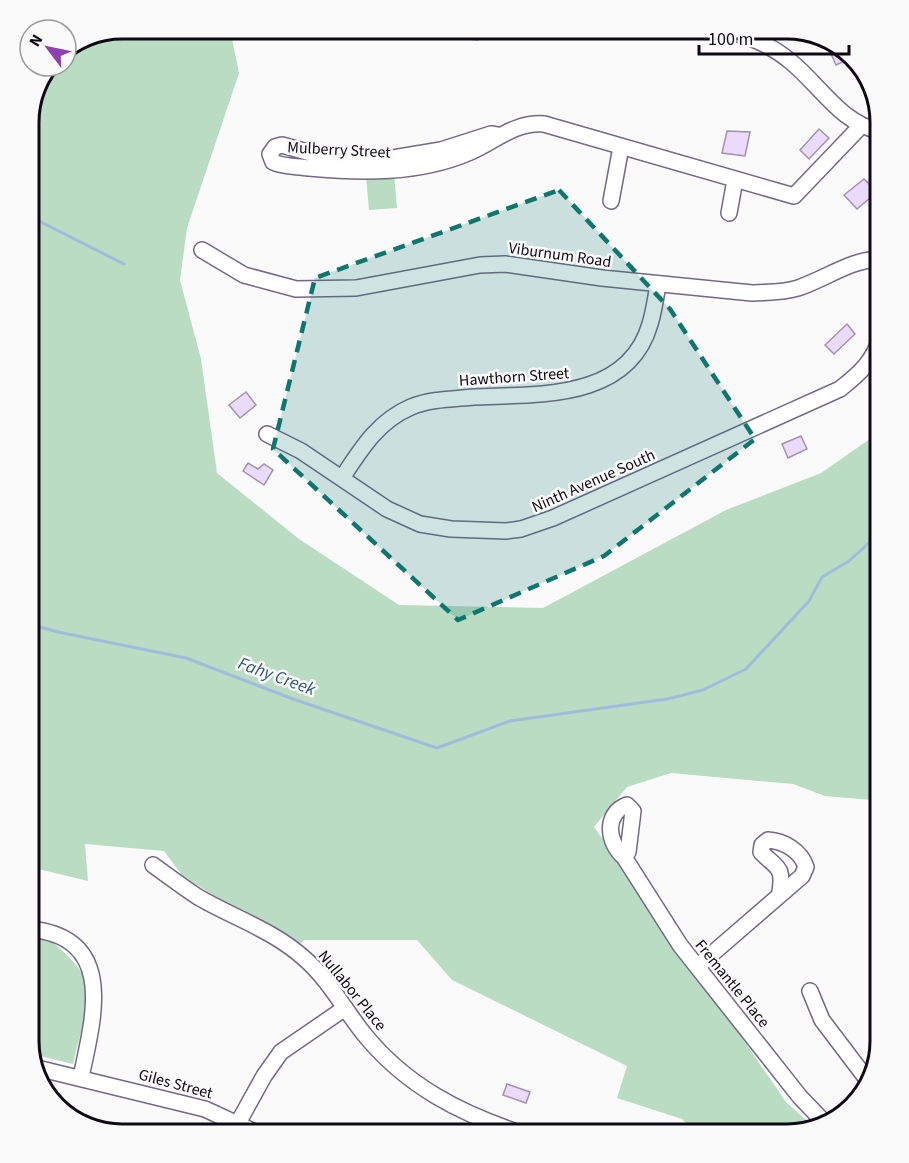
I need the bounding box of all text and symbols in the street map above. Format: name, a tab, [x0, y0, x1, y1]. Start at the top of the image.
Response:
north arrow	[18, 18, 78, 78]
scale bar	[699, 18, 849, 56]
text: 100 m	[708, 27, 753, 52]
text: N	[24, 30, 48, 51]
street label: Mulberry Street	[287, 136, 392, 164]
street label: Viburnum Road	[507, 237, 613, 273]
street label: Hawthorn Street	[458, 362, 570, 392]
street label: Ninth Avenue South	[528, 444, 659, 518]
water label: Fahy Creek	[235, 651, 319, 702]
street label: Fremantle Place	[690, 935, 775, 1032]
street label: Nullabor Place	[313, 946, 392, 1036]
street label: Giles Street	[136, 1064, 216, 1105]

